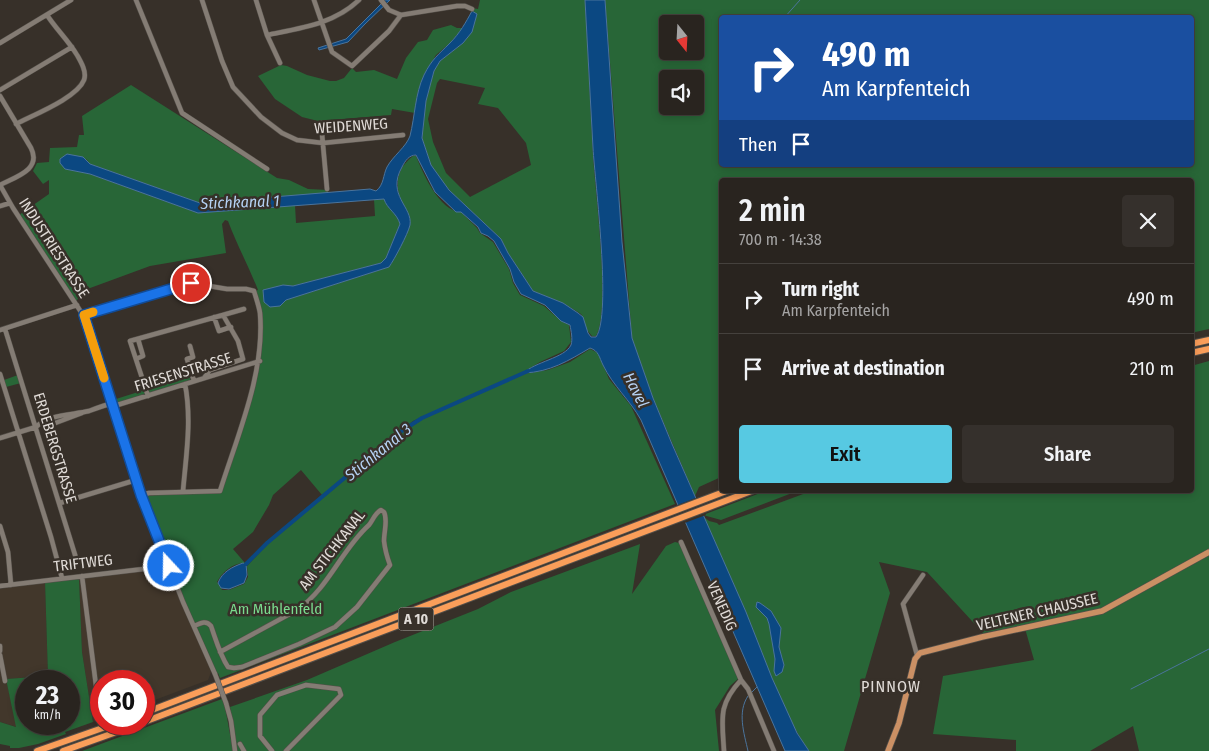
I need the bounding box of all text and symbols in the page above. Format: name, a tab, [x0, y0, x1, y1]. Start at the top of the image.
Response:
north arrow	[659, 15, 704, 60]
map controls	[659, 15, 704, 115]
text: 490 m	[822, 33, 911, 75]
icon: right	[739, 35, 804, 100]
button: sound	[659, 70, 704, 115]
text: Am Karpfenteich	[822, 75, 971, 102]
street label: WEIDENWEG	[314, 114, 388, 138]
icon: arrive	[787, 130, 815, 158]
text: Then	[739, 133, 777, 156]
water label: Stichkanal 1	[199, 191, 280, 213]
text: 2 min	[739, 193, 806, 229]
street label: INDUSTRIESTRASSE	[15, 195, 93, 301]
button: close	[1122, 195, 1174, 247]
text: 700 m · 14:38	[739, 230, 822, 249]
pin	[170, 262, 212, 304]
icon: arrive	[177, 269, 205, 297]
text: Turn right	[782, 278, 859, 301]
icon: right	[739, 285, 767, 313]
text: 490 m	[1127, 287, 1174, 310]
text: Am Karpfenteich	[782, 301, 890, 320]
street label: FRIESENSTRASSE	[132, 349, 234, 395]
icon: arrive	[739, 355, 767, 383]
text: Arrive at destination	[782, 357, 945, 380]
text: 210 m	[1130, 357, 1174, 380]
water label: Havel	[619, 369, 653, 411]
street label: ERDEBERGSTRASSE	[30, 391, 80, 505]
water label: Stichkanal 3	[340, 419, 415, 485]
button: Exit	[739, 425, 952, 483]
button: Share	[962, 425, 1174, 483]
street label: AM STICHKANAL	[295, 506, 369, 593]
position arrow	[142, 539, 194, 591]
street label: TRIFTWEG	[52, 550, 114, 576]
street label: VENEDIG	[703, 579, 741, 633]
street label: VELTENER CHAUSSEE	[975, 589, 1099, 635]
park label: Am Mühlenfeld	[230, 600, 322, 618]
road number: A 10	[398, 608, 434, 630]
speed limit sign: 30	[90, 670, 155, 735]
district label: PINNOW	[861, 677, 921, 696]
text: 23	[36, 681, 59, 711]
text: km/h	[34, 708, 61, 722]

